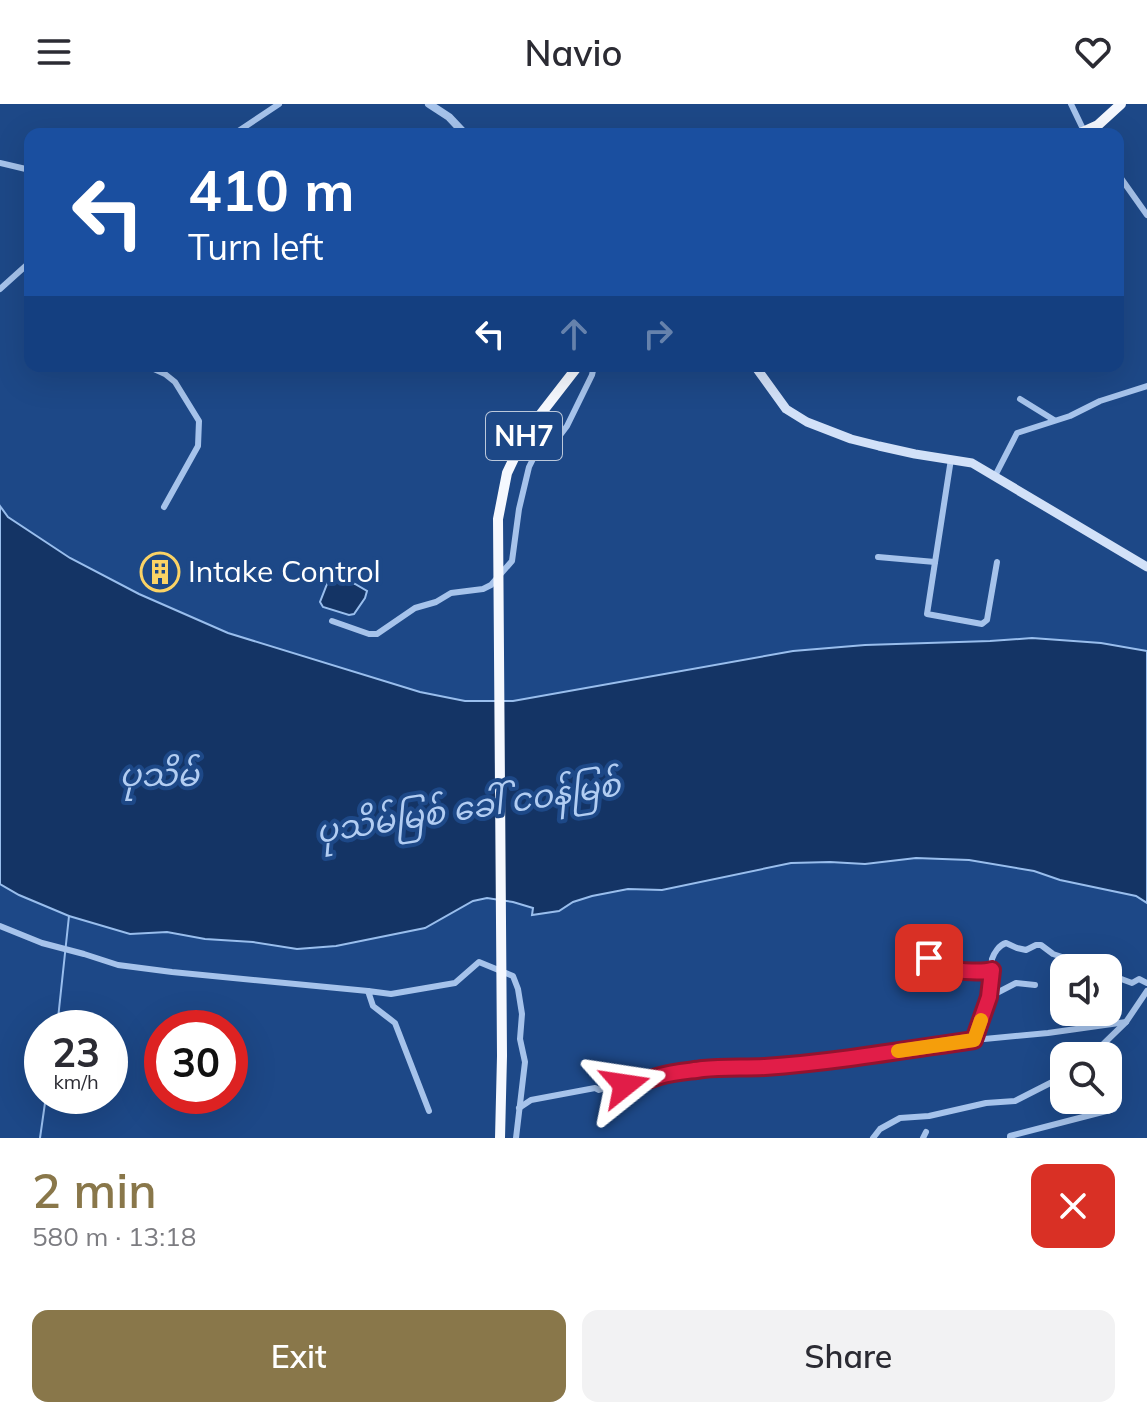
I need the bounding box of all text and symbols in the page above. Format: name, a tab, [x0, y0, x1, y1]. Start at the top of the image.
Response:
icon: menu	[32, 30, 76, 74]
text: Navio	[525, 30, 622, 75]
icon: heart	[1071, 30, 1115, 74]
text: 410 m	[188, 155, 355, 225]
icon: left	[56, 160, 160, 264]
text: Turn left	[188, 224, 324, 269]
icon: left	[468, 312, 512, 356]
icon: ahead	[552, 312, 596, 356]
icon: right	[636, 312, 680, 356]
road number: NH7	[486, 412, 562, 460]
building icon: Intake Control	[139, 551, 181, 593]
place label: Intake Control	[188, 552, 381, 590]
water label: ပုသိမ်	[119, 753, 201, 801]
water label: ပုသိမ်မြစ် ခေါ် ငဝန်မြစ်	[313, 762, 626, 858]
pin	[895, 924, 963, 992]
icon: arrive	[907, 936, 951, 980]
map controls	[1050, 954, 1122, 1114]
button: sound	[1050, 954, 1122, 1026]
speed limit sign: 30	[144, 1010, 248, 1114]
text: 23	[52, 1027, 100, 1077]
button: search	[1050, 1042, 1122, 1114]
position arrow	[583, 1043, 667, 1127]
text: km/h	[53, 1069, 99, 1094]
text: 2 min	[32, 1160, 157, 1220]
button: close	[1031, 1164, 1115, 1248]
text: 580 m · 13:18	[32, 1220, 196, 1253]
button: Exit	[32, 1310, 566, 1402]
button: Share	[582, 1310, 1115, 1402]

